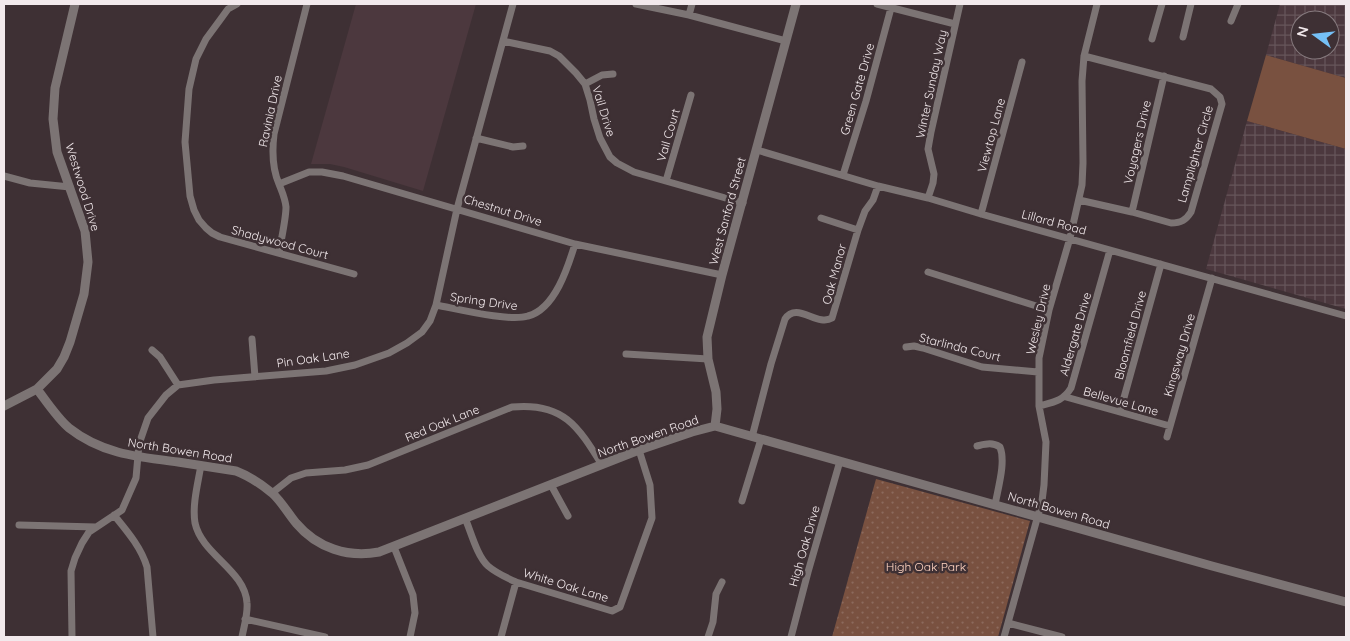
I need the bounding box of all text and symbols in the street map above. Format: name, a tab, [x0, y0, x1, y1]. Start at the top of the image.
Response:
north arrow	[1290, 10, 1340, 60]
text: N	[1292, 24, 1312, 39]
street label: Winter Sunday Way	[912, 28, 950, 140]
street label: Green Gate Drive	[837, 41, 877, 137]
street label: Ravinia Drive	[255, 73, 285, 148]
street label: Vail Drive	[589, 84, 619, 139]
street label: Viewtop Lane	[974, 96, 1008, 174]
street label: Voyagers Drive	[1120, 98, 1154, 185]
street label: Lamplighter Circle	[1174, 103, 1216, 204]
street label: Vail Court	[653, 107, 683, 163]
street label: Westwood Drive	[62, 141, 104, 233]
street label: West Sanford Street	[705, 155, 749, 267]
street label: Chestnut Drive	[462, 191, 544, 229]
street label: Lillard Road	[1020, 206, 1088, 238]
street label: Shadywood Court	[230, 222, 330, 262]
street label: Oak Manor	[819, 242, 849, 306]
street label: Wesley Drive	[1023, 282, 1053, 356]
street label: Spring Drive	[449, 289, 519, 313]
street label: Bloomfield Drive	[1111, 289, 1149, 381]
street label: Aldergate Drive	[1056, 290, 1094, 378]
street label: Kingsway Drive	[1160, 311, 1198, 398]
street label: Starlinda Court	[918, 330, 1002, 364]
street label: Pin Oak Lane	[276, 345, 351, 371]
street label: Bellevue Lane	[1082, 383, 1160, 419]
street label: Red Oak Lane	[403, 401, 482, 445]
street label: North Bowen Road	[596, 412, 700, 460]
street label: North Bowen Road	[127, 434, 233, 466]
street label: North Bowen Road	[1006, 488, 1112, 532]
street label: High Oak Drive	[785, 503, 823, 588]
park label: High Oak Park	[886, 559, 966, 574]
street label: White Oak Lane	[521, 565, 611, 605]

